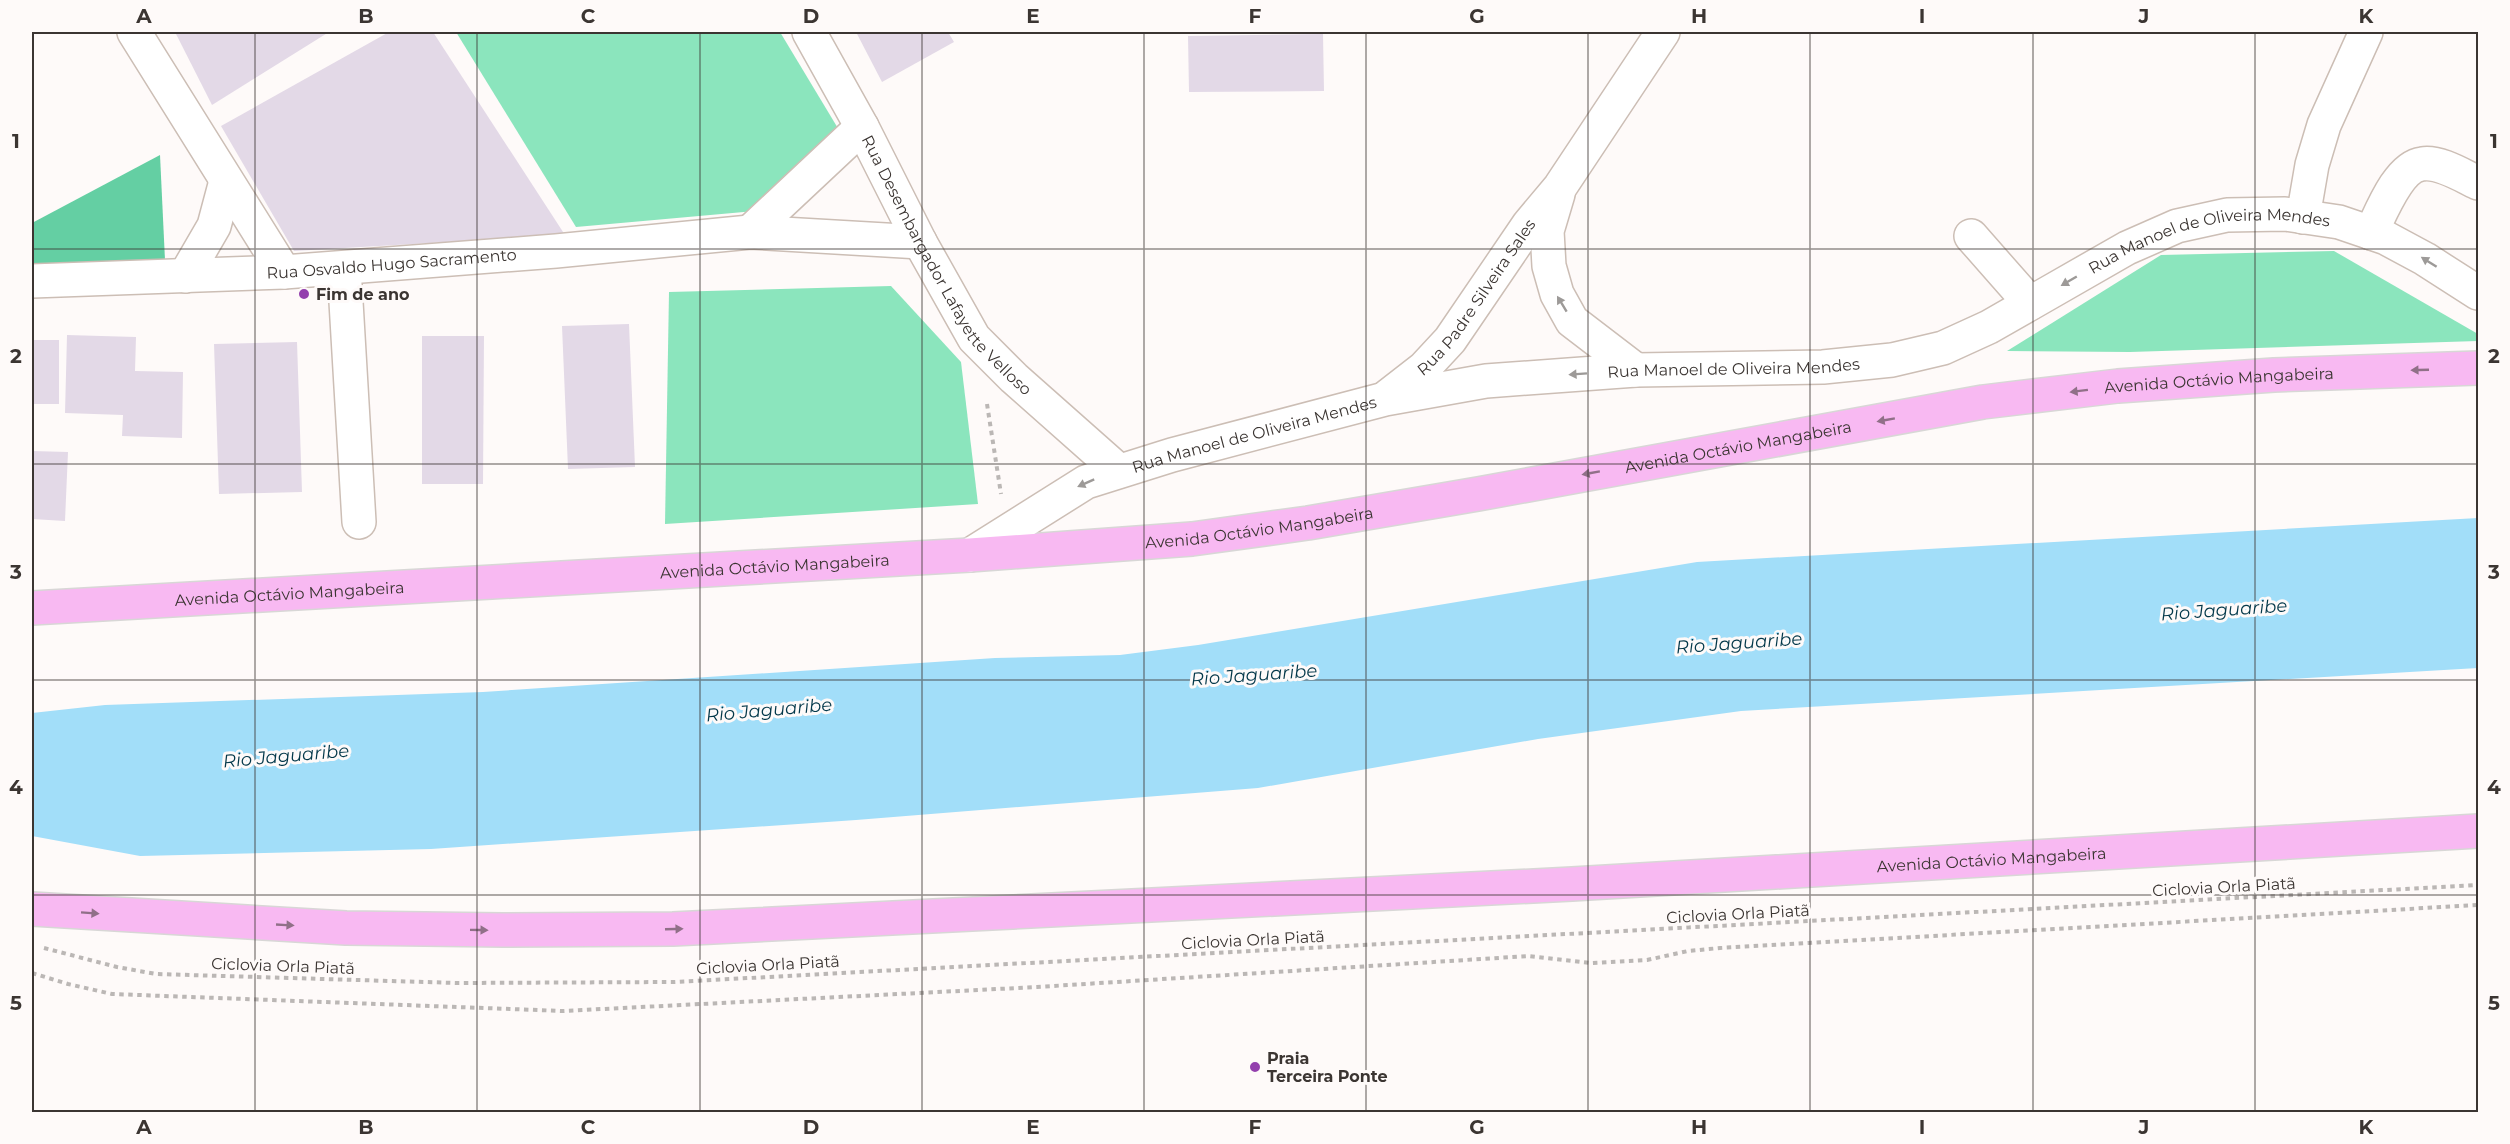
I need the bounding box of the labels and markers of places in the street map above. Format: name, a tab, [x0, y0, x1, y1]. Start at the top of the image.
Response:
place label: Fim de ano	[316, 285, 410, 304]
marker: Fim de ano	[297, 287, 311, 301]
place label: Praia Terceira Ponte	[1267, 1049, 1388, 1086]
marker: Praia Terceira Ponte	[1248, 1060, 1262, 1074]

